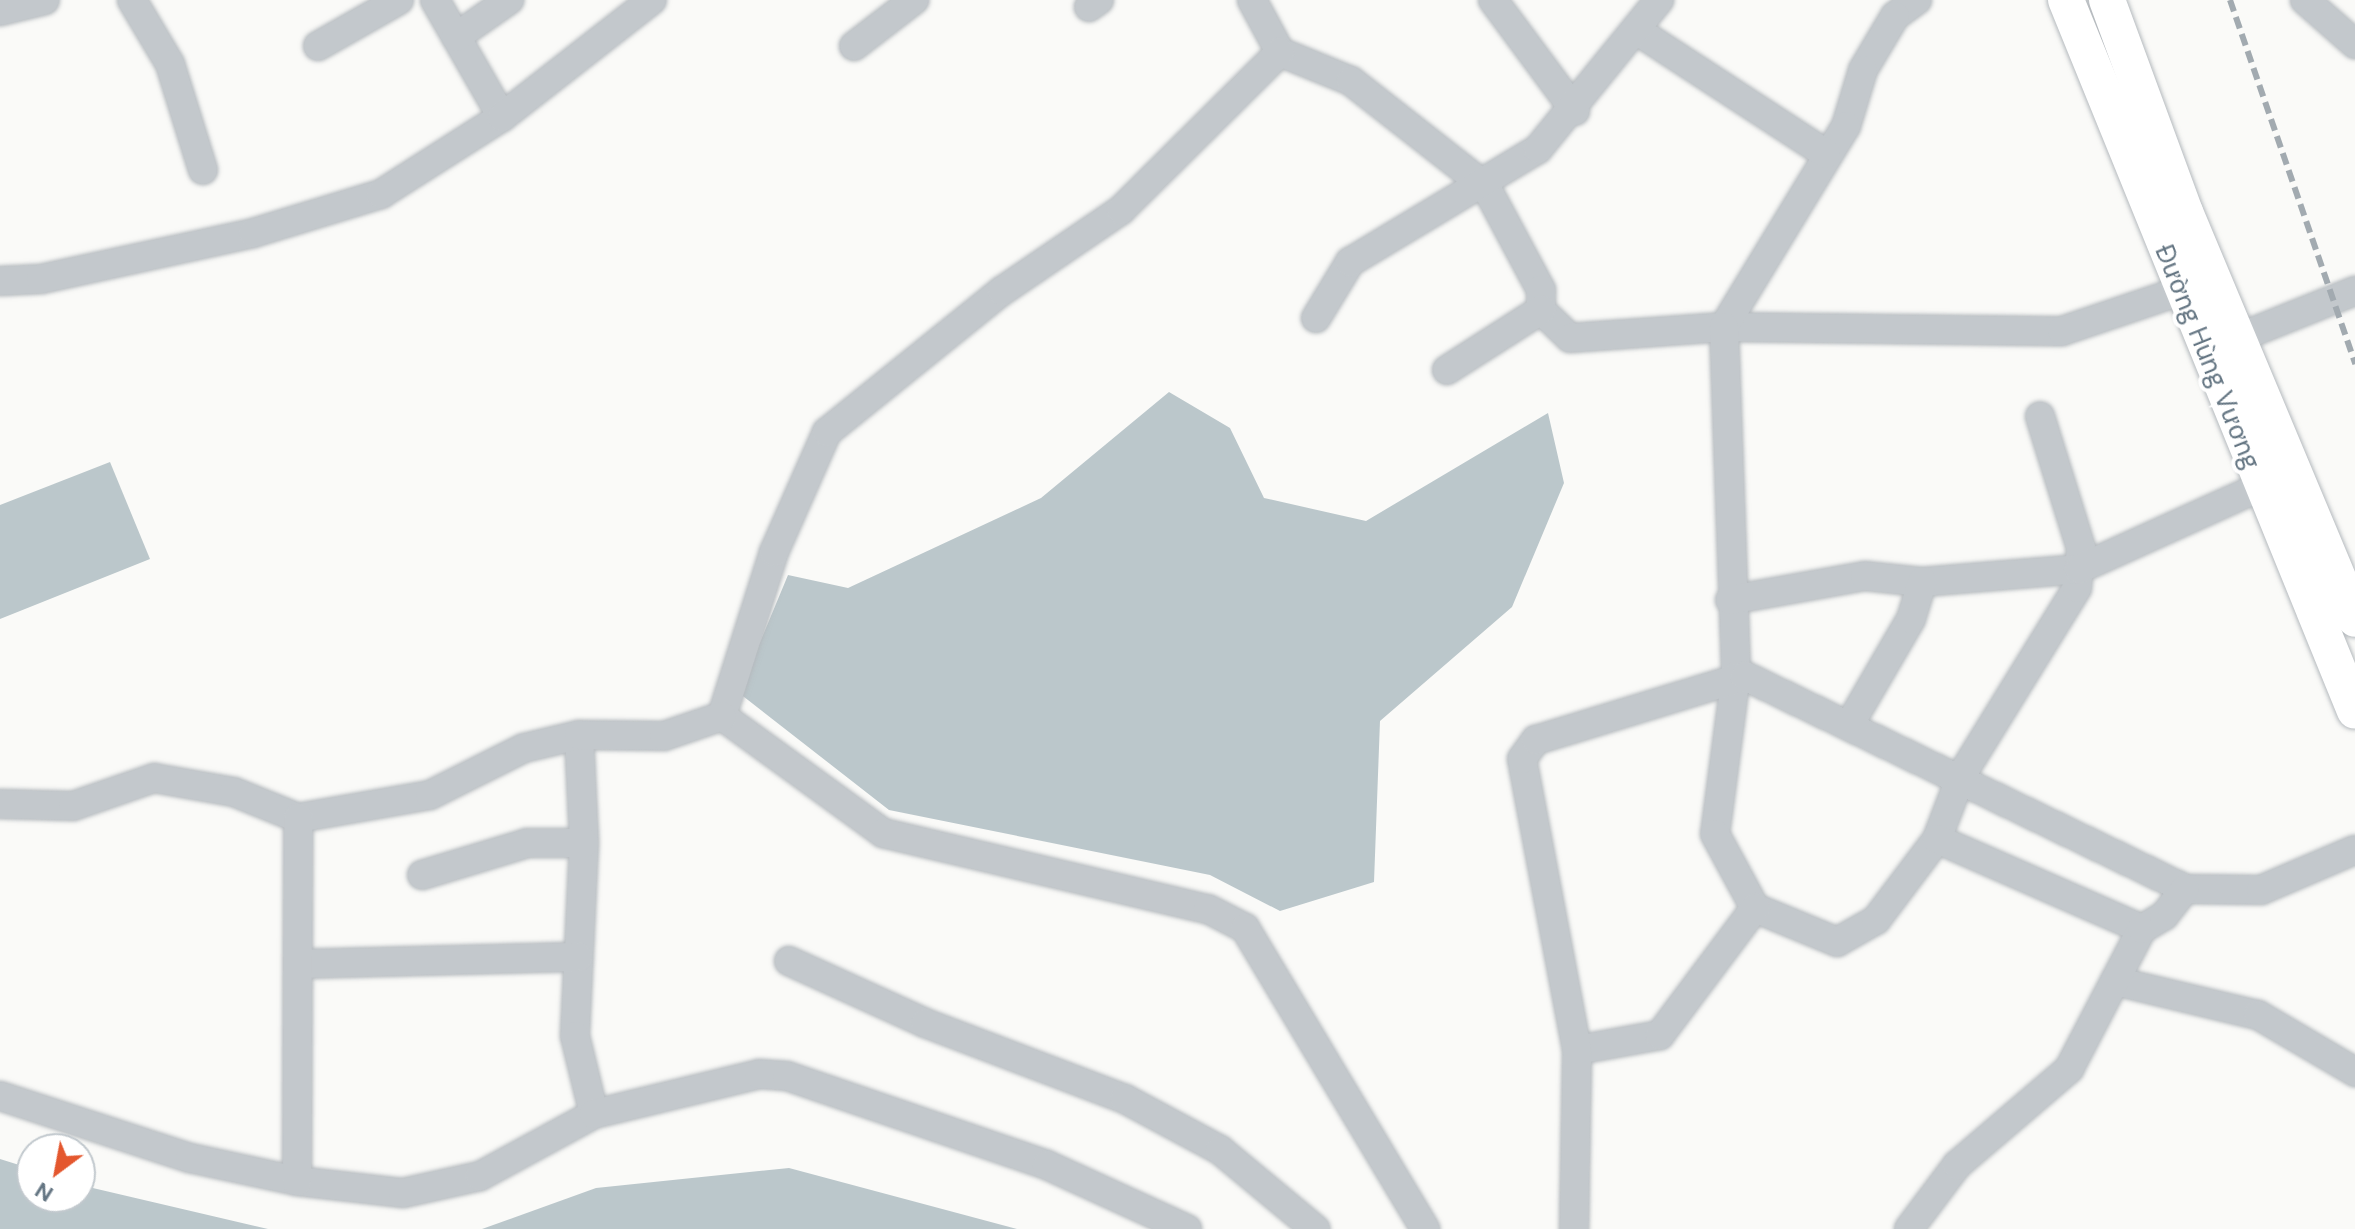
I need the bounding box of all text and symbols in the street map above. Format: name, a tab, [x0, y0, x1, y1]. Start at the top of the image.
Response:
street label: Đường Hùng Vương	[2148, 240, 2266, 474]
north arrow	[16, 1133, 96, 1213]
text: N	[30, 1176, 59, 1209]

